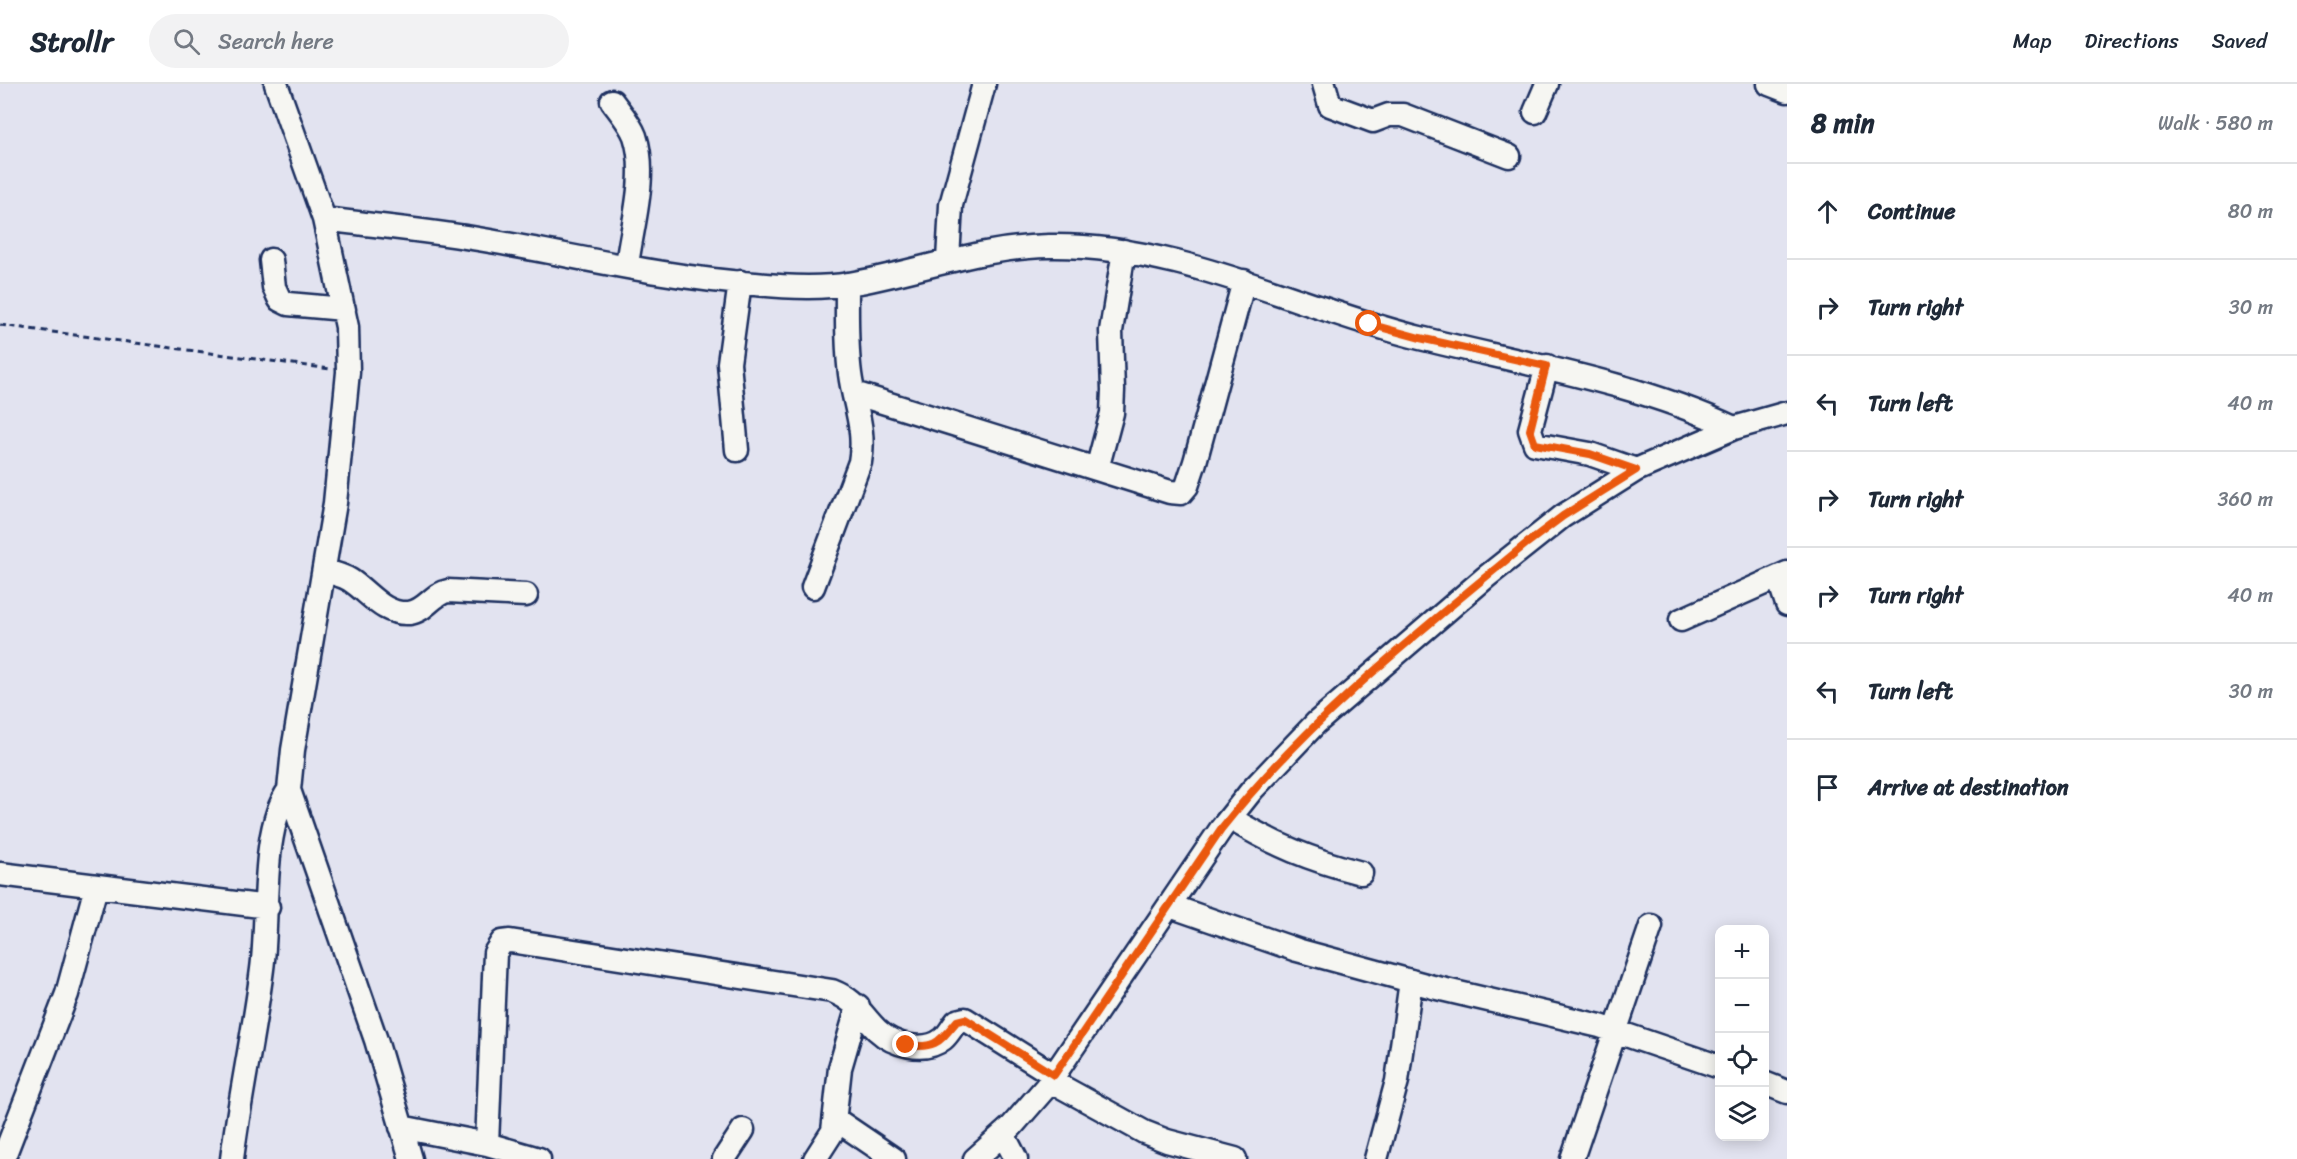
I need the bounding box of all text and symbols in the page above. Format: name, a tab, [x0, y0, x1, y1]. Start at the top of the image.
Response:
search box	[149, 14, 569, 68]
text: Strollr	[30, 17, 113, 66]
text: Search here	[218, 22, 334, 61]
text: Map	[2013, 22, 2051, 60]
text: Directions	[2084, 22, 2179, 60]
text: Saved	[2212, 22, 2267, 60]
icon: search	[170, 25, 203, 58]
text: 8 min	[1811, 100, 1875, 146]
text: Walk · 580 m	[2158, 106, 2273, 141]
text: Continue	[1868, 192, 1956, 231]
text: 80 m	[2228, 194, 2273, 229]
icon: ahead	[1811, 195, 1844, 228]
text: Turn right	[1868, 288, 1963, 327]
text: 30 m	[2229, 290, 2273, 325]
icon: right	[1811, 291, 1844, 324]
route start	[1355, 310, 1381, 336]
text: Turn left	[1868, 384, 1953, 423]
text: 40 m	[2227, 386, 2273, 421]
icon: left	[1811, 387, 1844, 420]
text: Turn right	[1868, 480, 1963, 519]
text: 360 m	[2217, 482, 2273, 517]
icon: right	[1811, 483, 1844, 516]
text: Turn right	[1868, 576, 1963, 615]
text: 40 m	[2227, 578, 2273, 613]
icon: right	[1811, 579, 1844, 612]
text: Turn left	[1868, 672, 1953, 711]
text: 30 m	[2229, 674, 2273, 709]
icon: left	[1811, 675, 1844, 708]
text: Arrive at destination	[1868, 768, 2069, 807]
icon: arrive	[1811, 771, 1844, 804]
map controls	[1715, 925, 1769, 1141]
button: +	[1715, 925, 1769, 979]
button: −	[1715, 979, 1769, 1033]
route end	[892, 1031, 918, 1057]
button: locate	[1715, 1033, 1769, 1087]
button: layers	[1715, 1087, 1769, 1141]

